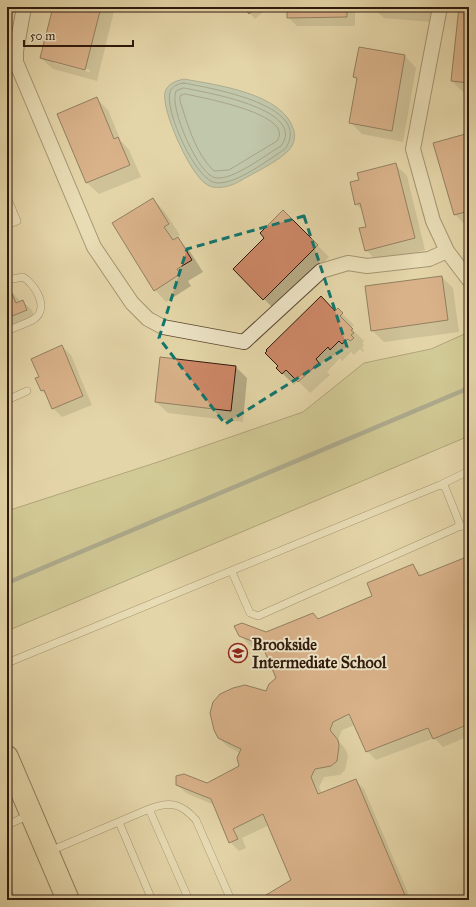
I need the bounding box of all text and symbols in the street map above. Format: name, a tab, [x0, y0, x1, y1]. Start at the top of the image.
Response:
scale bar	[24, 22, 133, 48]
text: 50 m	[30, 29, 55, 43]
place label: Brookside Intermediate School	[252, 635, 387, 672]
school or university icon: Brookside Intermediate School	[227, 642, 249, 664]

